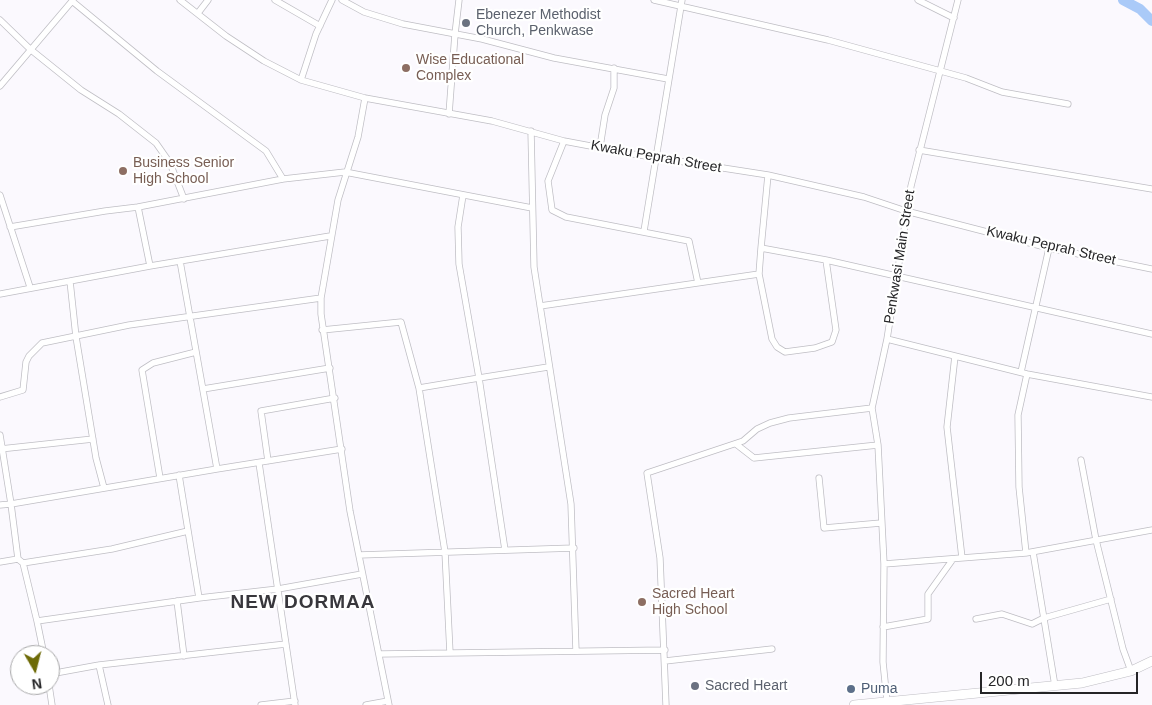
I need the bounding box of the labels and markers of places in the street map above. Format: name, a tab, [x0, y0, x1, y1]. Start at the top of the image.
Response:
place label: Ebenezer Methodist Church, Penkwase	[476, 7, 601, 40]
marker: Ebenezer Methodist Church, Penkwase	[460, 17, 472, 29]
place label: Wise Educational Complex	[416, 52, 524, 84]
marker: Wise Educational Complex	[400, 62, 412, 74]
place label: Business Senior High School	[133, 155, 234, 188]
marker: Business Senior High School	[117, 165, 129, 177]
place label: Sacred Heart High School	[652, 586, 734, 618]
marker: Sacred Heart High School	[636, 596, 648, 608]
place label: Sacred Heart	[705, 678, 787, 694]
marker: Sacred Heart	[689, 680, 701, 692]
place label: Puma	[861, 681, 898, 697]
marker: Puma	[845, 683, 857, 695]

